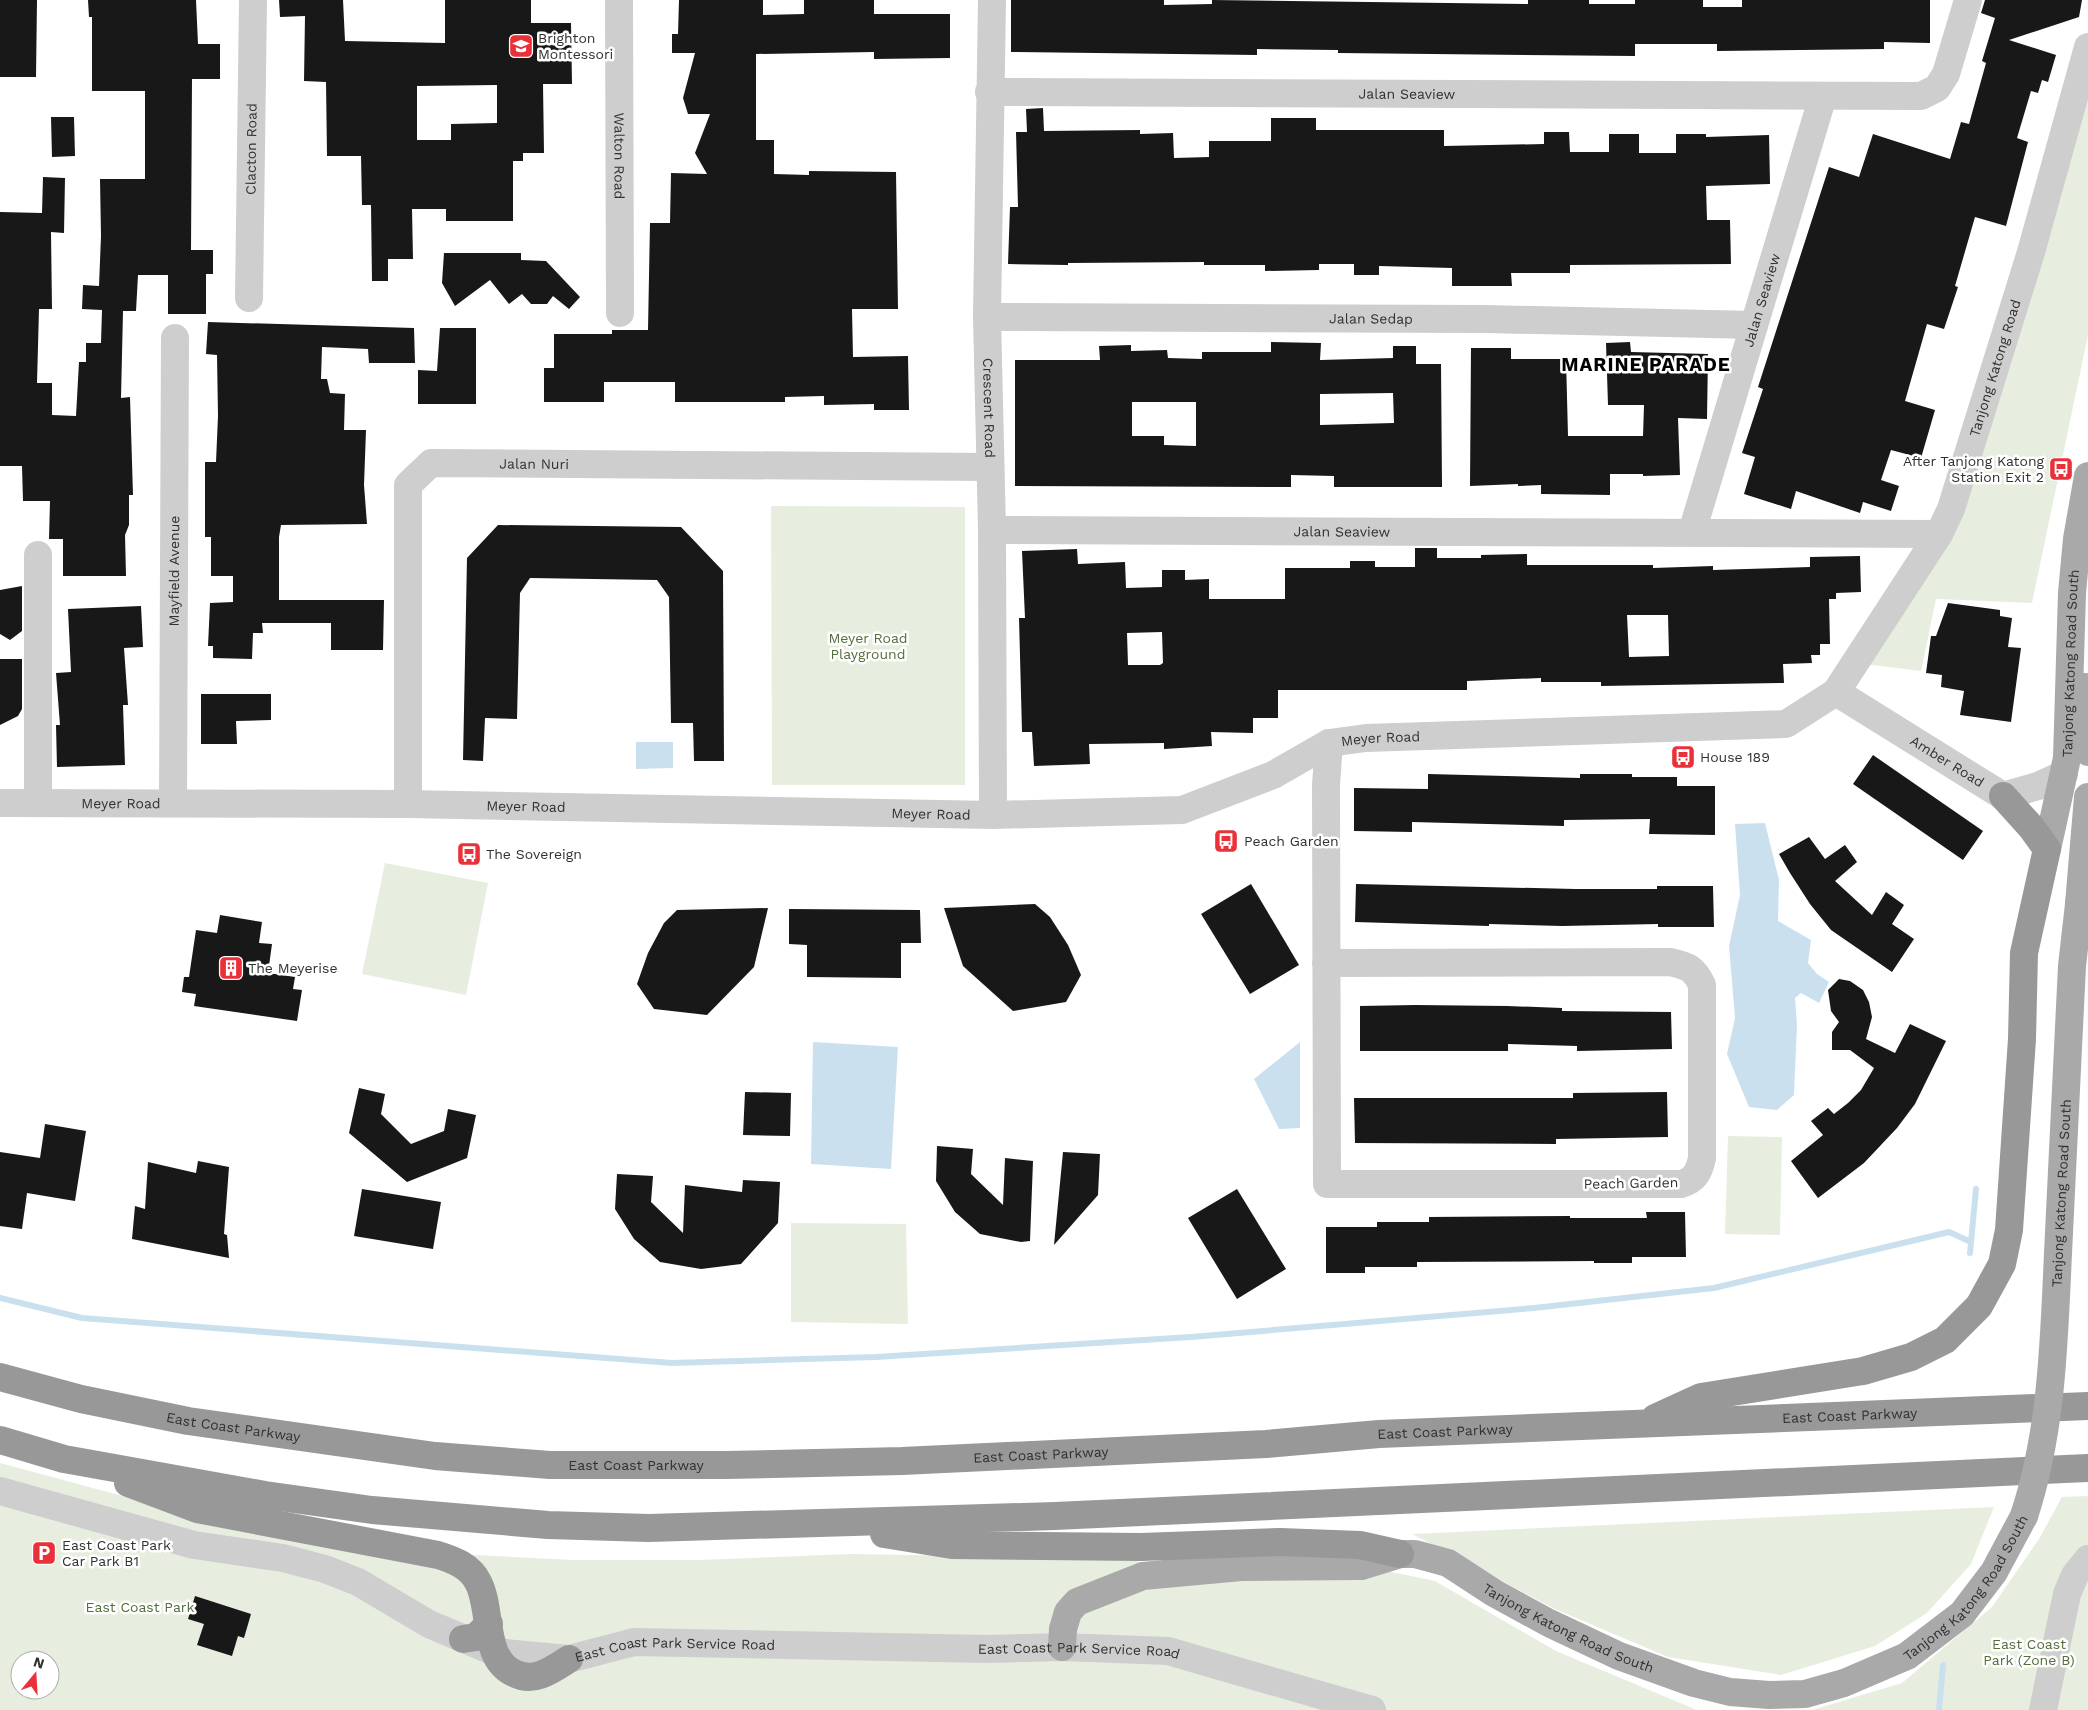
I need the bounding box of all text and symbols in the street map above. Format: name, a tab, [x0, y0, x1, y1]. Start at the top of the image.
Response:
place label: Brighton Montessori	[538, 30, 613, 62]
school or university icon: Brighton Montessori	[508, 33, 534, 59]
street label: Jalan Seaview	[1359, 86, 1456, 102]
street label: Clacton Road	[242, 103, 260, 195]
street label: Walton Road	[611, 113, 628, 199]
street label: Jalan Seaview	[1740, 251, 1783, 349]
street label: Tanjong Katong Road	[1966, 298, 2024, 439]
street label: Jalan Sedap	[1329, 310, 1413, 327]
district label: MARINE PARADE	[1561, 353, 1731, 376]
street label: Crescent Road	[980, 358, 998, 458]
place label: After Tanjong Katong Station Exit 2	[1903, 453, 2045, 485]
street label: Jalan Nuri	[499, 455, 569, 472]
bus stop icon: After Tanjong Katong Station Exit 2	[2048, 456, 2074, 482]
street label: Mayfield Avenue	[166, 516, 182, 626]
street label: Jalan Seaview	[1294, 523, 1391, 540]
street label: Tanjong Katong Road South	[2059, 569, 2082, 757]
park label: Meyer Road Playground	[828, 630, 908, 662]
street label: Meyer Road	[1340, 728, 1420, 749]
street label: Amber Road	[1907, 732, 1987, 790]
bus stop icon: House 189	[1670, 744, 1696, 770]
place label: House 189	[1700, 749, 1770, 765]
street label: Meyer Road	[81, 795, 161, 811]
street label: Meyer Road	[486, 797, 566, 815]
street label: Meyer Road	[891, 805, 971, 823]
bus stop icon: Peach Garden	[1213, 828, 1239, 854]
place label: Peach Garden	[1244, 833, 1339, 849]
bus stop icon: The Sovereign	[456, 841, 482, 867]
place label: The Sovereign	[486, 846, 582, 862]
building icon: The Meyerise	[218, 955, 244, 981]
place label: The Meyerise	[248, 960, 337, 976]
street label: Tanjong Katong Road South	[2049, 1099, 2074, 1287]
street label: Peach Garden	[1583, 1174, 1679, 1192]
street label: East Coast Parkway	[1782, 1405, 1918, 1426]
street label: East Coast Parkway	[165, 1409, 302, 1445]
street label: East Coast Parkway	[1377, 1421, 1514, 1442]
street label: East Coast Parkway	[973, 1443, 1110, 1466]
street label: East Coast Parkway	[568, 1457, 704, 1473]
street label: Tanjong Katong Road South	[1900, 1512, 2031, 1664]
place label: East Coast Park Car Park B1	[62, 1537, 171, 1569]
parking icon: East Coast Park Car Park B1	[31, 1540, 57, 1566]
street label: Tanjong Katong Road South	[1480, 1580, 1656, 1676]
park label: East Coast Park	[86, 1599, 195, 1615]
street label: East Coast Park Service Road	[573, 1634, 775, 1665]
park label: East Coast Park (Zone B)	[1983, 1636, 2075, 1668]
street label: East Coast Park Service Road	[978, 1639, 1182, 1662]
north arrow	[10, 1650, 60, 1700]
text: N	[32, 1653, 46, 1672]

